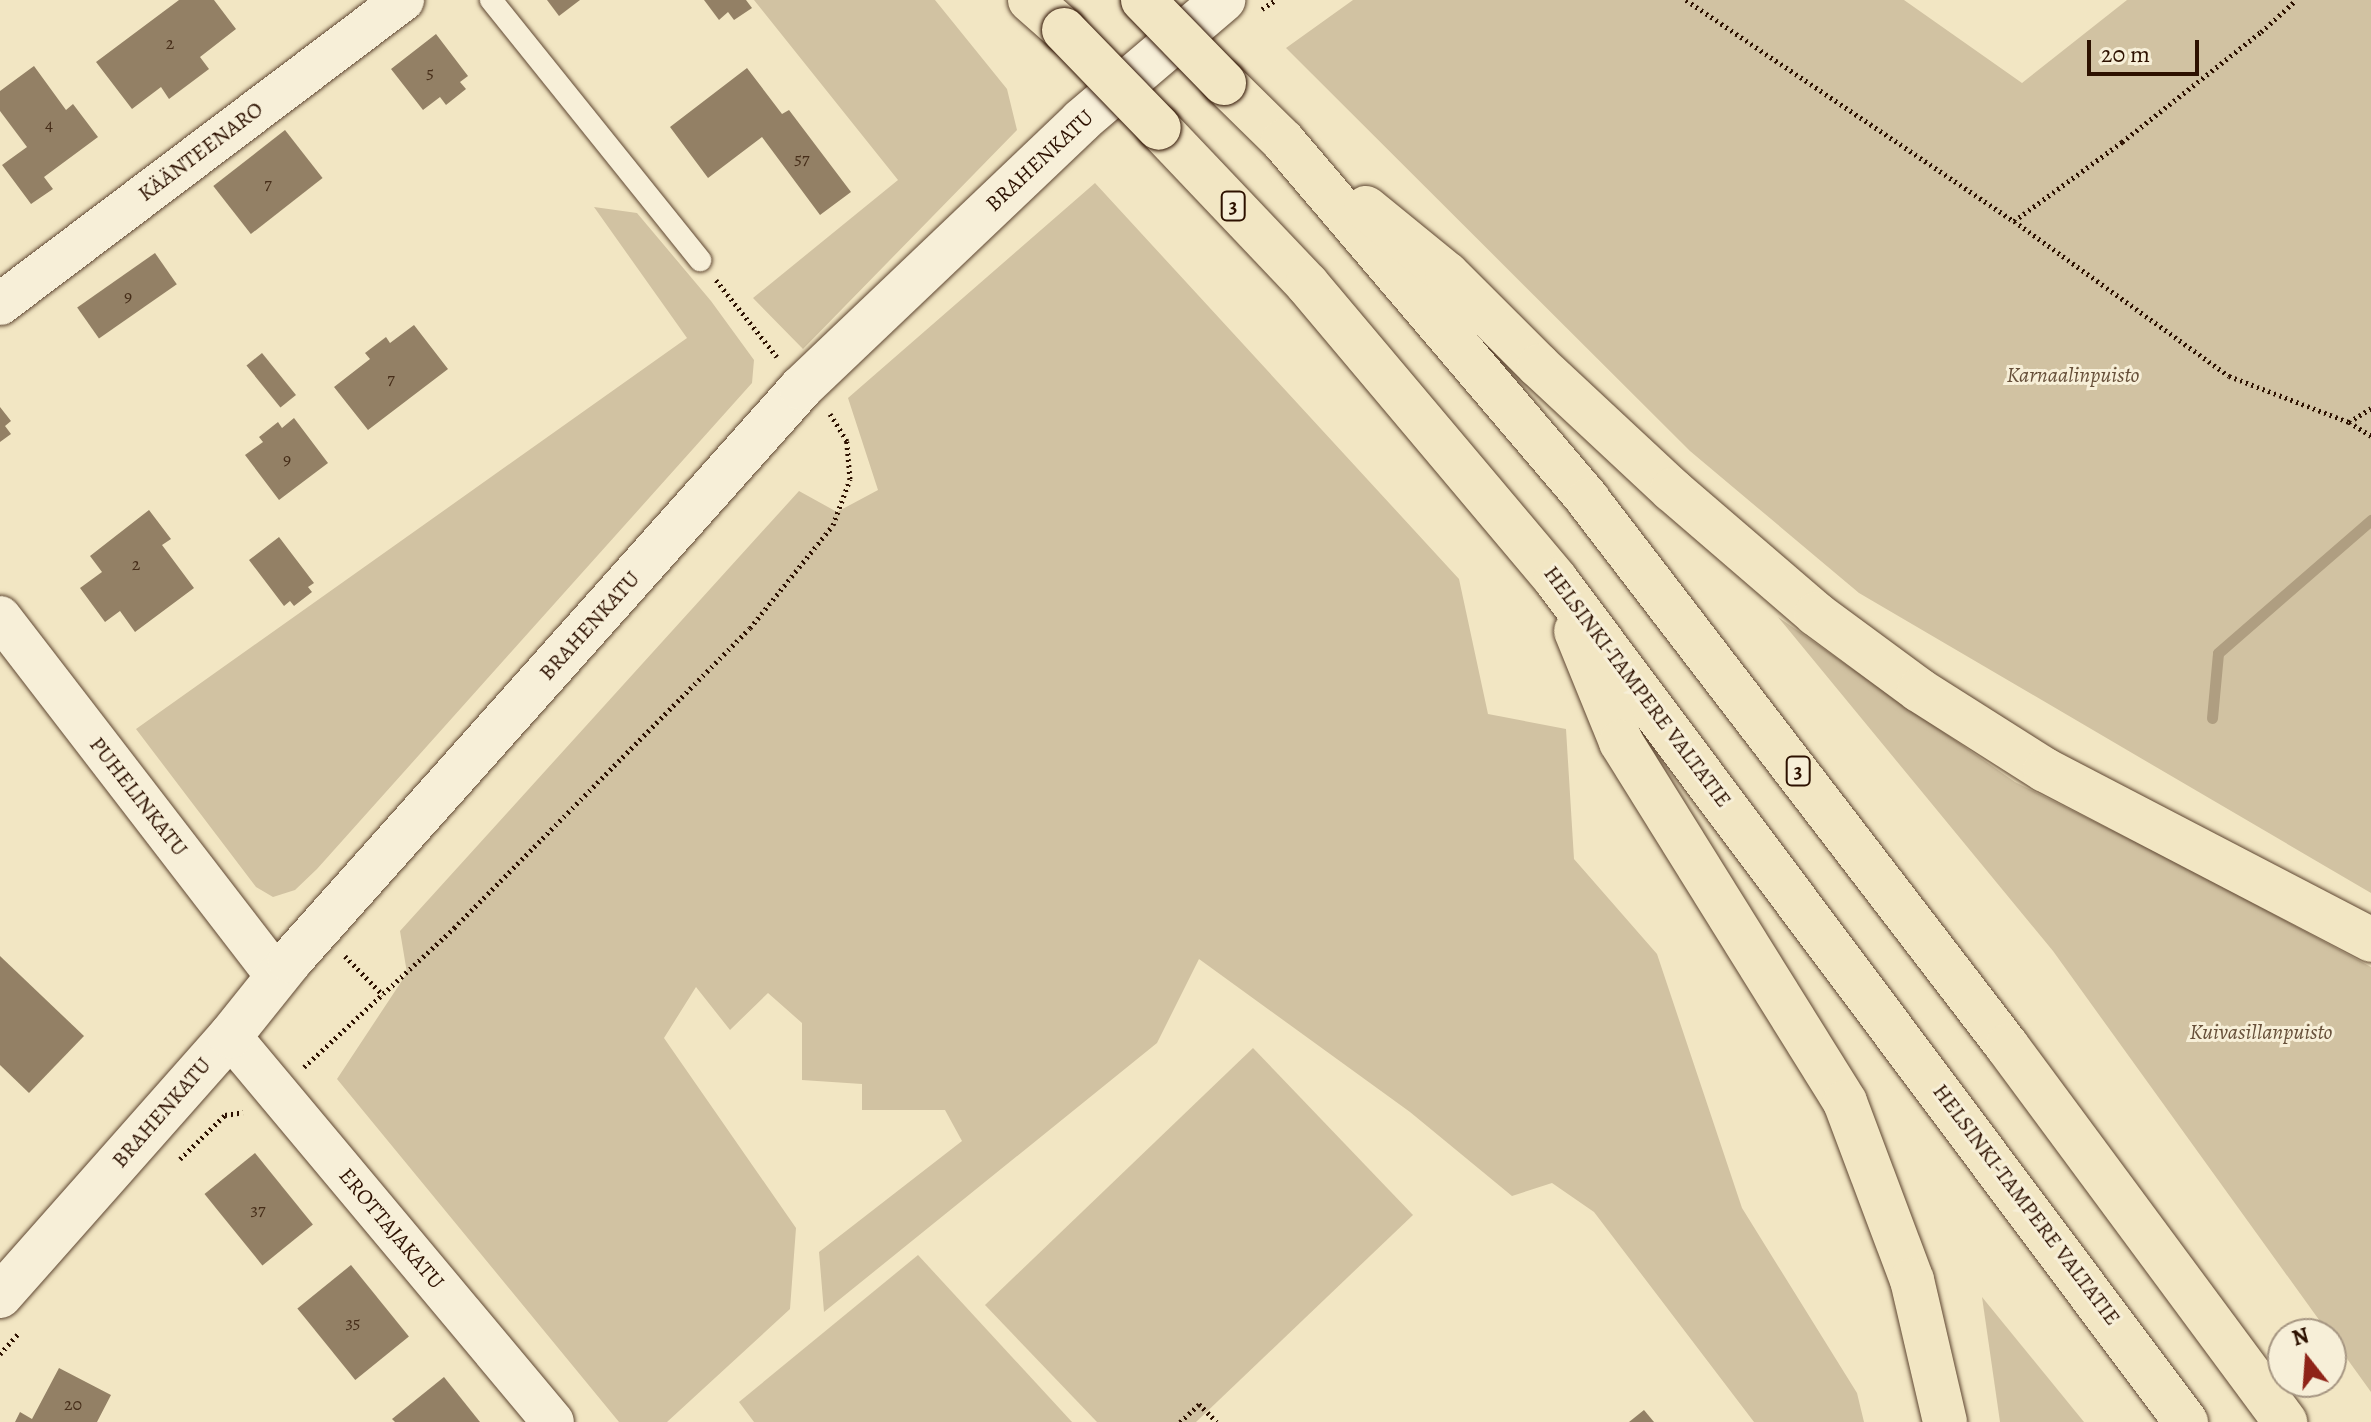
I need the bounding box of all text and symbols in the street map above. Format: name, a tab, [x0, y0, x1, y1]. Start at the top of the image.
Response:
scale bar	[2091, 24, 2203, 74]
house number: 2	[166, 32, 174, 54]
text: 20 m	[2101, 38, 2150, 70]
house number: 5	[426, 61, 434, 83]
street label: KÄÄNTEENARO	[133, 96, 269, 208]
street label: BRAHENKATU	[981, 104, 1099, 218]
house number: 4	[45, 113, 53, 135]
house number: 57	[794, 147, 810, 169]
house number: 7	[264, 172, 272, 194]
road number: 3	[1219, 190, 1247, 222]
house number: 9	[124, 285, 132, 307]
park label: Karnaalinpuisto	[2007, 363, 2139, 389]
house number: 7	[387, 367, 395, 389]
house number: 9	[283, 448, 291, 470]
house number: 2	[132, 553, 140, 575]
street label: HELSINKI-TAMPERE VALTATIE	[1538, 561, 1736, 813]
street label: BRAHENKATU	[534, 566, 646, 686]
street label: PUHELINKATU	[83, 732, 193, 862]
road number: 3	[1784, 755, 1812, 787]
park label: Kuivasillanpuisto	[2190, 1020, 2332, 1046]
street label: BRAHENKATU	[107, 1052, 217, 1174]
street label: HELSINKI-TAMPERE VALTATIE	[1927, 1079, 2125, 1331]
street label: EROTTAJAKATU	[333, 1163, 449, 1295]
house number: 37	[250, 1198, 266, 1220]
house number: 35	[345, 1311, 361, 1333]
north arrow	[2267, 1318, 2347, 1398]
text: N	[2289, 1320, 2313, 1354]
house number: 20	[64, 1393, 82, 1415]

